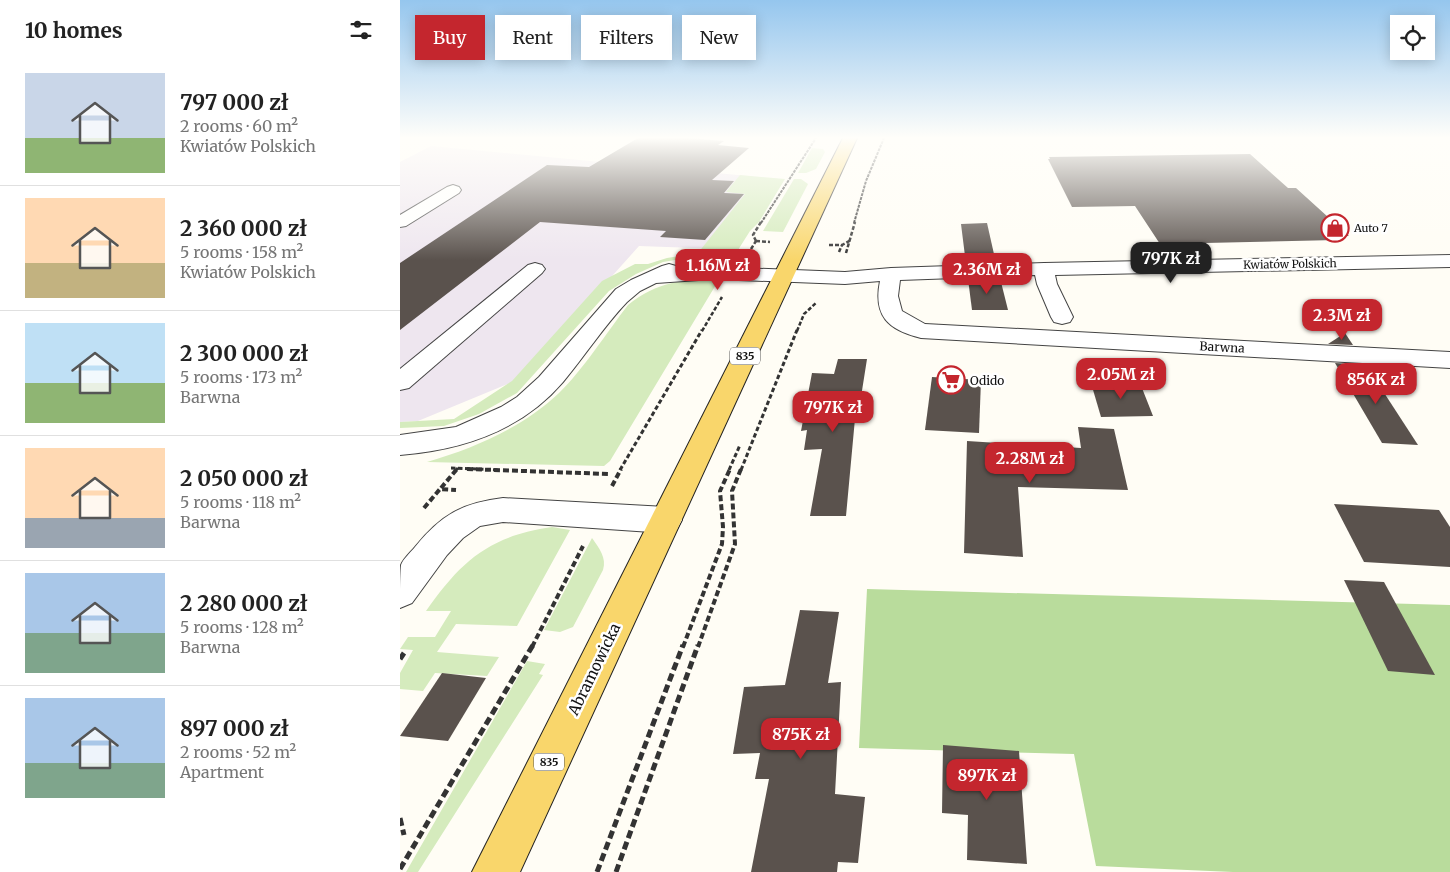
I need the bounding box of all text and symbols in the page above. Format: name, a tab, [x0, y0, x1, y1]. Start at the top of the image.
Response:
chip: Buy	[415, 15, 485, 60]
chip: Rent	[495, 15, 571, 60]
chip: Filters	[581, 15, 672, 60]
chip: New	[682, 15, 756, 60]
map controls	[1390, 15, 1435, 60]
button: locate	[1390, 15, 1435, 60]
icon: filters	[347, 16, 375, 44]
text: 10 homes	[25, 17, 123, 44]
text: 797 000 zł	[180, 89, 289, 116]
icon: home	[65, 93, 125, 153]
text: 2 rooms · 60 m²	[180, 116, 298, 136]
text: Kwiatów Polskich	[180, 136, 316, 156]
shop icon: Auto 7	[1320, 213, 1350, 243]
text: 2 360 000 zł	[180, 215, 307, 242]
icon: home	[65, 218, 125, 278]
place label: Auto 7	[1353, 221, 1388, 235]
text: 5 rooms · 158 m²	[180, 242, 303, 262]
pin: 797K zł	[1125, 242, 1217, 284]
pin: 1.16M zł	[666, 248, 770, 291]
text: 797K zł	[1142, 248, 1200, 268]
pin: 2.36M zł	[935, 252, 1039, 295]
text: 1.16M zł	[686, 255, 750, 275]
street label: Kwiatów Polskich	[1243, 256, 1338, 272]
text: 2.36M zł	[953, 259, 1021, 279]
text: Kwiatów Polskich	[180, 262, 316, 282]
pin: 2.3M zł	[1296, 298, 1388, 341]
text: 2.3M zł	[1313, 305, 1371, 325]
street label: Barwna	[1199, 338, 1246, 356]
text: 2 300 000 zł	[180, 340, 308, 367]
icon: home	[65, 343, 125, 403]
road number: 835	[730, 348, 760, 364]
pin: 2.05M zł	[1069, 358, 1173, 400]
pin: 856K zł	[1330, 362, 1422, 405]
text: 2.05M zł	[1087, 364, 1155, 384]
supermarket icon: Odido	[936, 365, 966, 395]
text: 5 rooms · 173 m²	[180, 367, 302, 387]
text: 856K zł	[1347, 369, 1405, 389]
place label: Odido	[970, 373, 1004, 388]
text: Barwna	[180, 387, 240, 407]
pin: 797K zł	[787, 390, 879, 433]
text: 797K zł	[804, 397, 862, 417]
pin: 2.28M zł	[978, 442, 1082, 484]
text: 2.28M zł	[996, 448, 1064, 468]
text: 2 050 000 zł	[180, 465, 308, 492]
icon: home	[65, 468, 125, 528]
text: 5 rooms · 118 m²	[180, 492, 301, 512]
text: Barwna	[180, 512, 240, 532]
text: 2 280 000 zł	[180, 590, 308, 617]
icon: home	[65, 593, 125, 653]
text: 5 rooms · 128 m²	[180, 617, 304, 637]
street label: Abramowicka	[563, 620, 624, 719]
text: Barwna	[180, 637, 240, 657]
text: 897 000 zł	[180, 715, 289, 742]
icon: home	[65, 718, 125, 778]
pin: 875K zł	[755, 718, 847, 760]
text: 875K zł	[772, 724, 830, 744]
text: 2 rooms · 52 m²	[180, 742, 296, 762]
road number: 835	[534, 754, 564, 770]
pin: 897K zł	[941, 758, 1033, 801]
text: Apartment	[180, 762, 264, 782]
text: 897K zł	[957, 765, 1017, 785]

